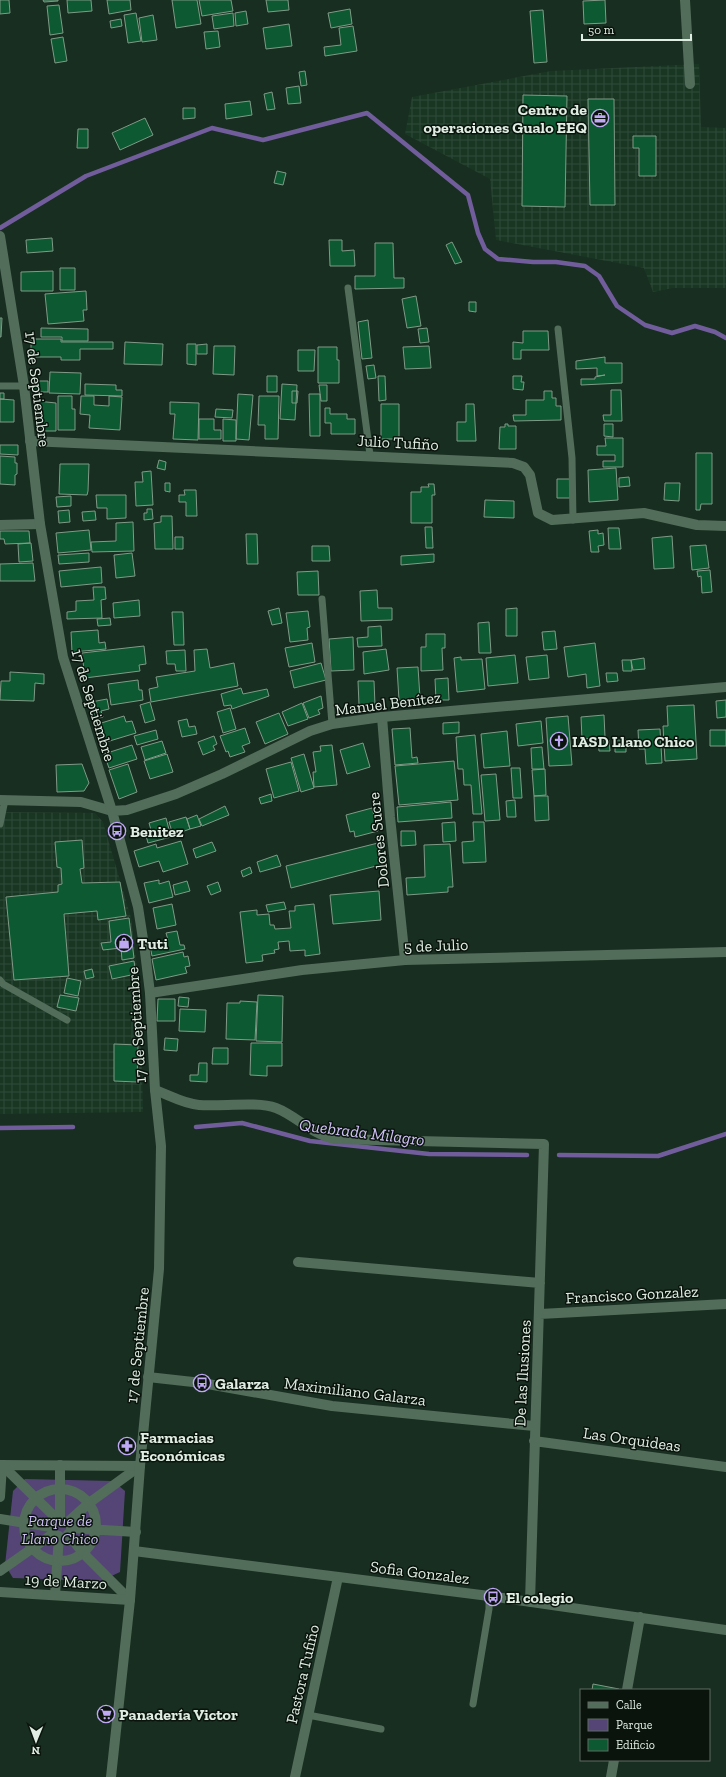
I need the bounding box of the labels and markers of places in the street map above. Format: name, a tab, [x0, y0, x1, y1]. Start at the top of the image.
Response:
place label: Centro de operaciones Gualo EEQ	[424, 100, 587, 137]
office icon: Centro de operaciones Gualo EEQ	[590, 108, 610, 128]
church icon: IASD Llano Chico	[549, 731, 569, 751]
place label: IASD Llano Chico	[572, 732, 695, 751]
bus stop icon: Benitez	[107, 821, 127, 841]
place label: Benitez	[130, 822, 184, 841]
shop icon: Tuti	[114, 933, 134, 953]
place label: Tuti	[137, 934, 168, 953]
bus stop icon: Galarza	[192, 1373, 212, 1393]
place label: Galarza	[215, 1374, 269, 1393]
place label: Farmacias Económicas	[140, 1428, 225, 1465]
pharmacy icon: Farmacias Económicas	[117, 1436, 137, 1456]
bus stop icon: El colegio	[483, 1587, 503, 1607]
place label: El colegio	[506, 1588, 574, 1607]
supermarket icon: Panadería Victor	[96, 1704, 116, 1724]
place label: Panadería Victor	[119, 1705, 238, 1724]

